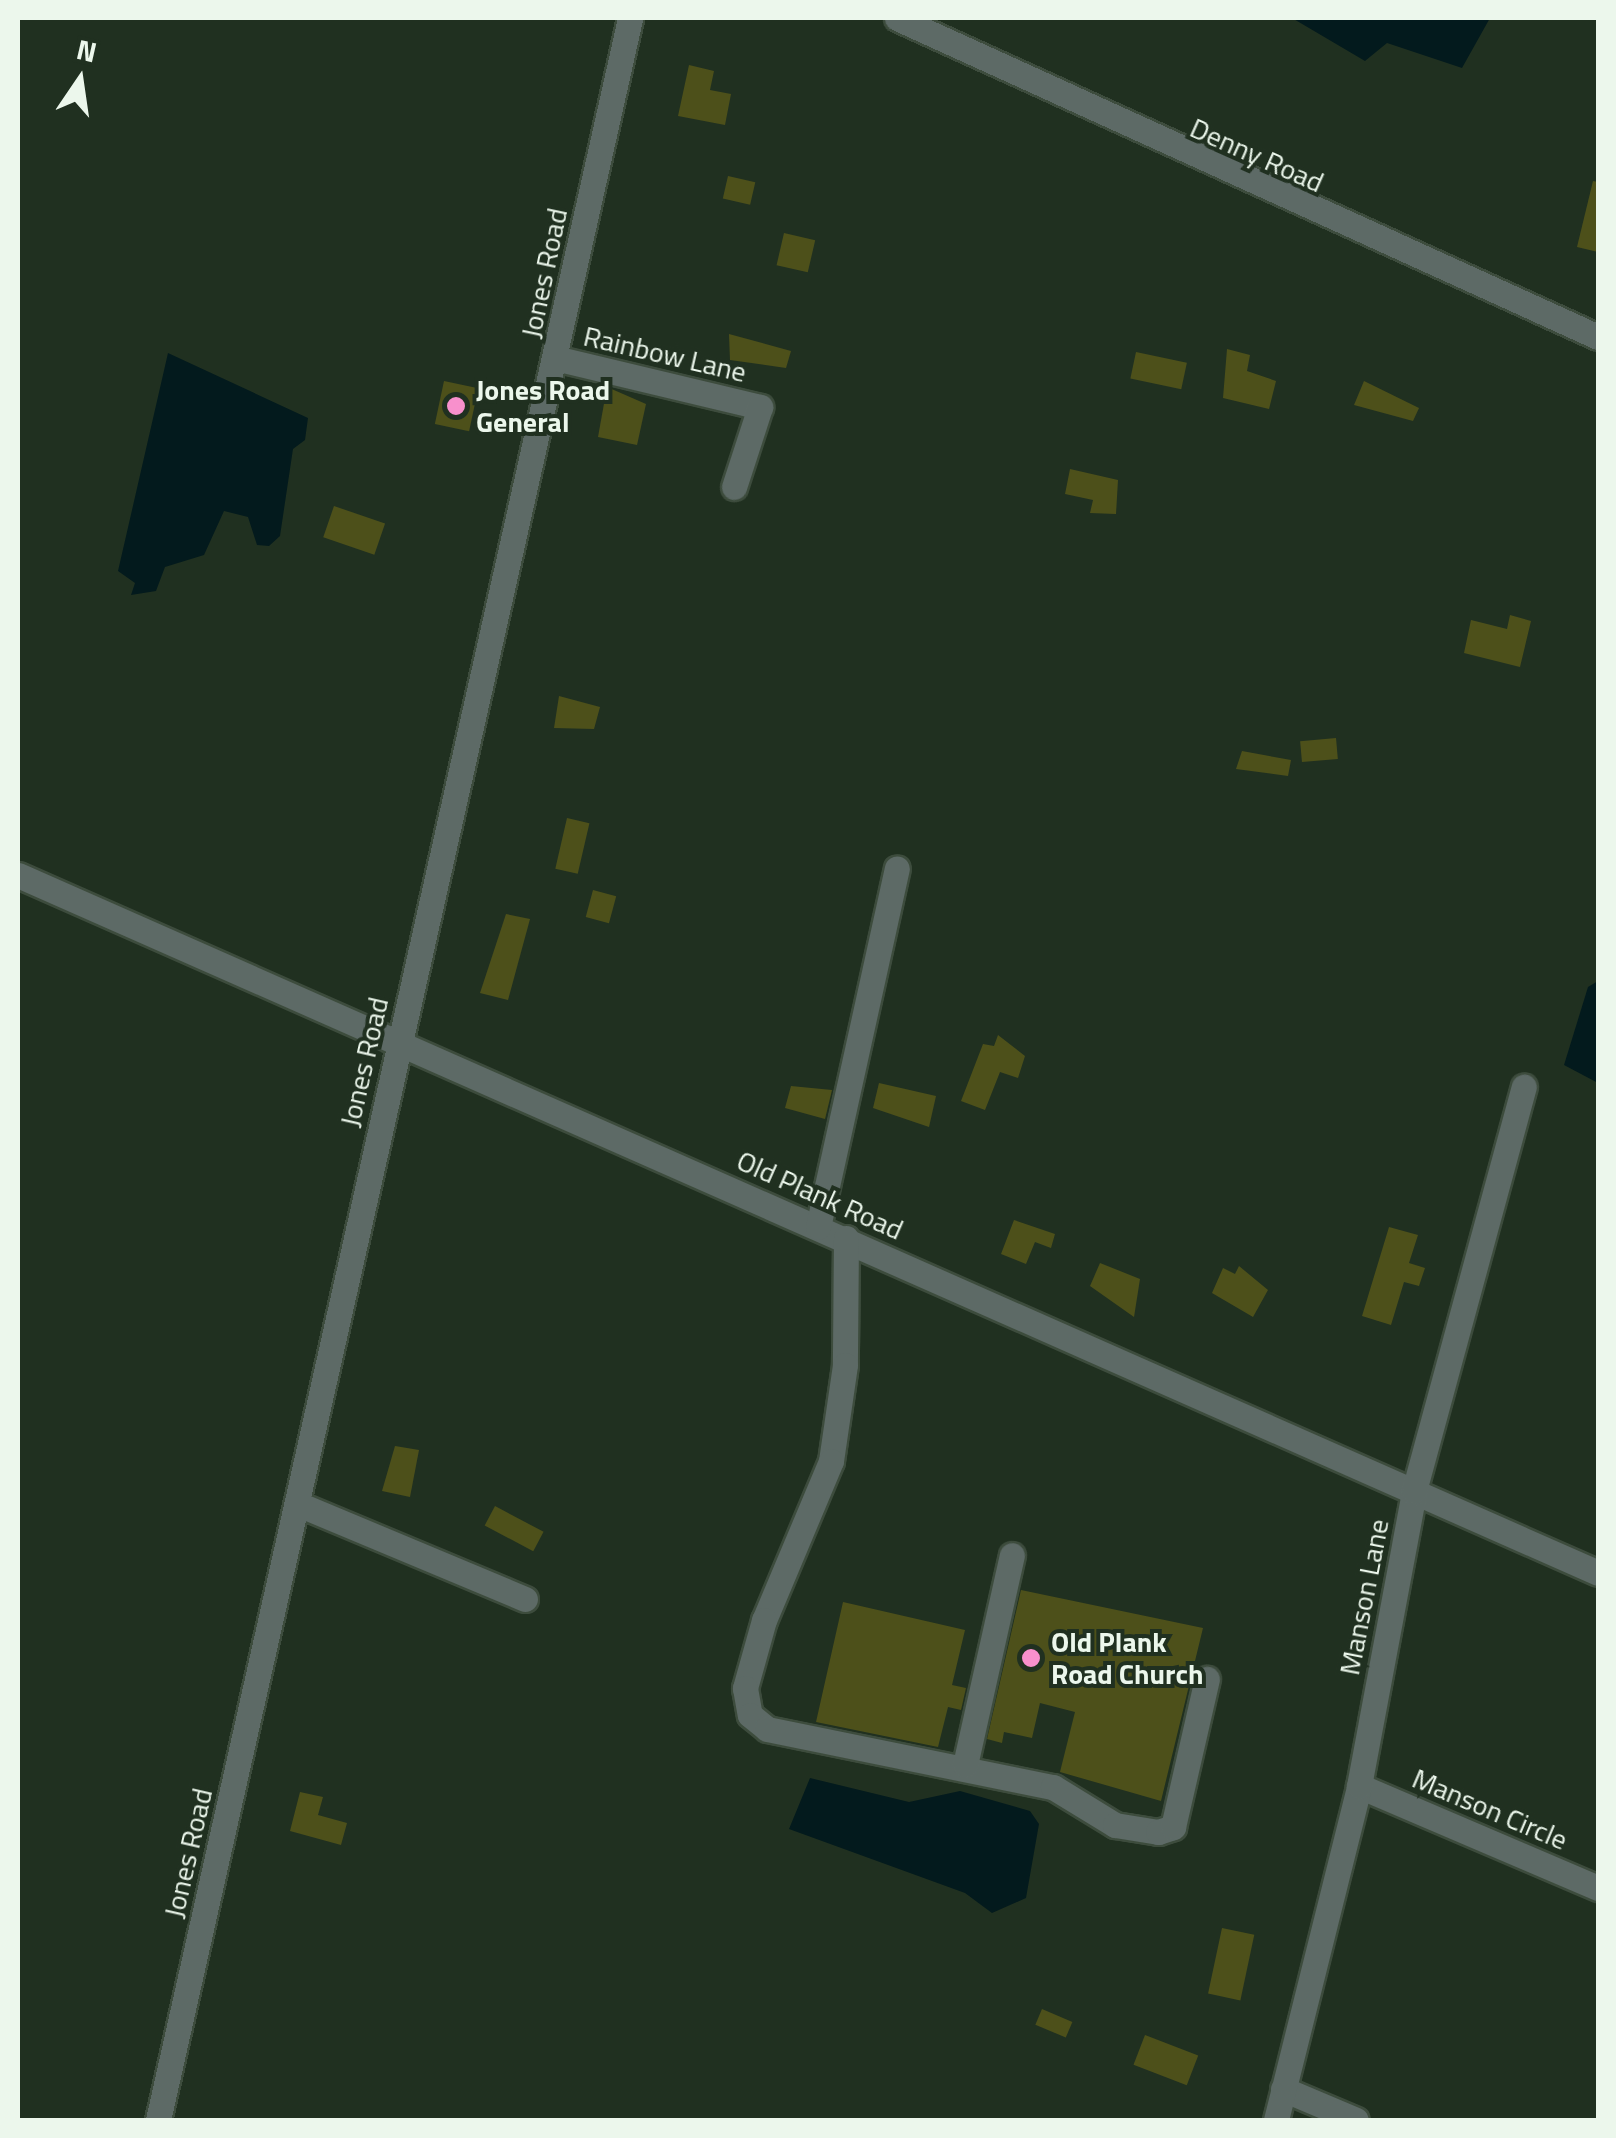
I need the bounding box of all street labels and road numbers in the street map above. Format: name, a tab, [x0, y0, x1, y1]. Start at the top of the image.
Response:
street label: Denny Road	[1185, 111, 1329, 199]
street label: Jones Road	[514, 205, 574, 341]
street label: Rainbow Lane	[580, 319, 750, 389]
street label: Jones Road	[333, 994, 395, 1130]
street label: Old Plank Road	[732, 1143, 908, 1247]
street label: Manson Lane	[1332, 1516, 1396, 1678]
street label: Manson Circle	[1407, 1761, 1573, 1857]
street label: Jones Road	[157, 1785, 219, 1921]

